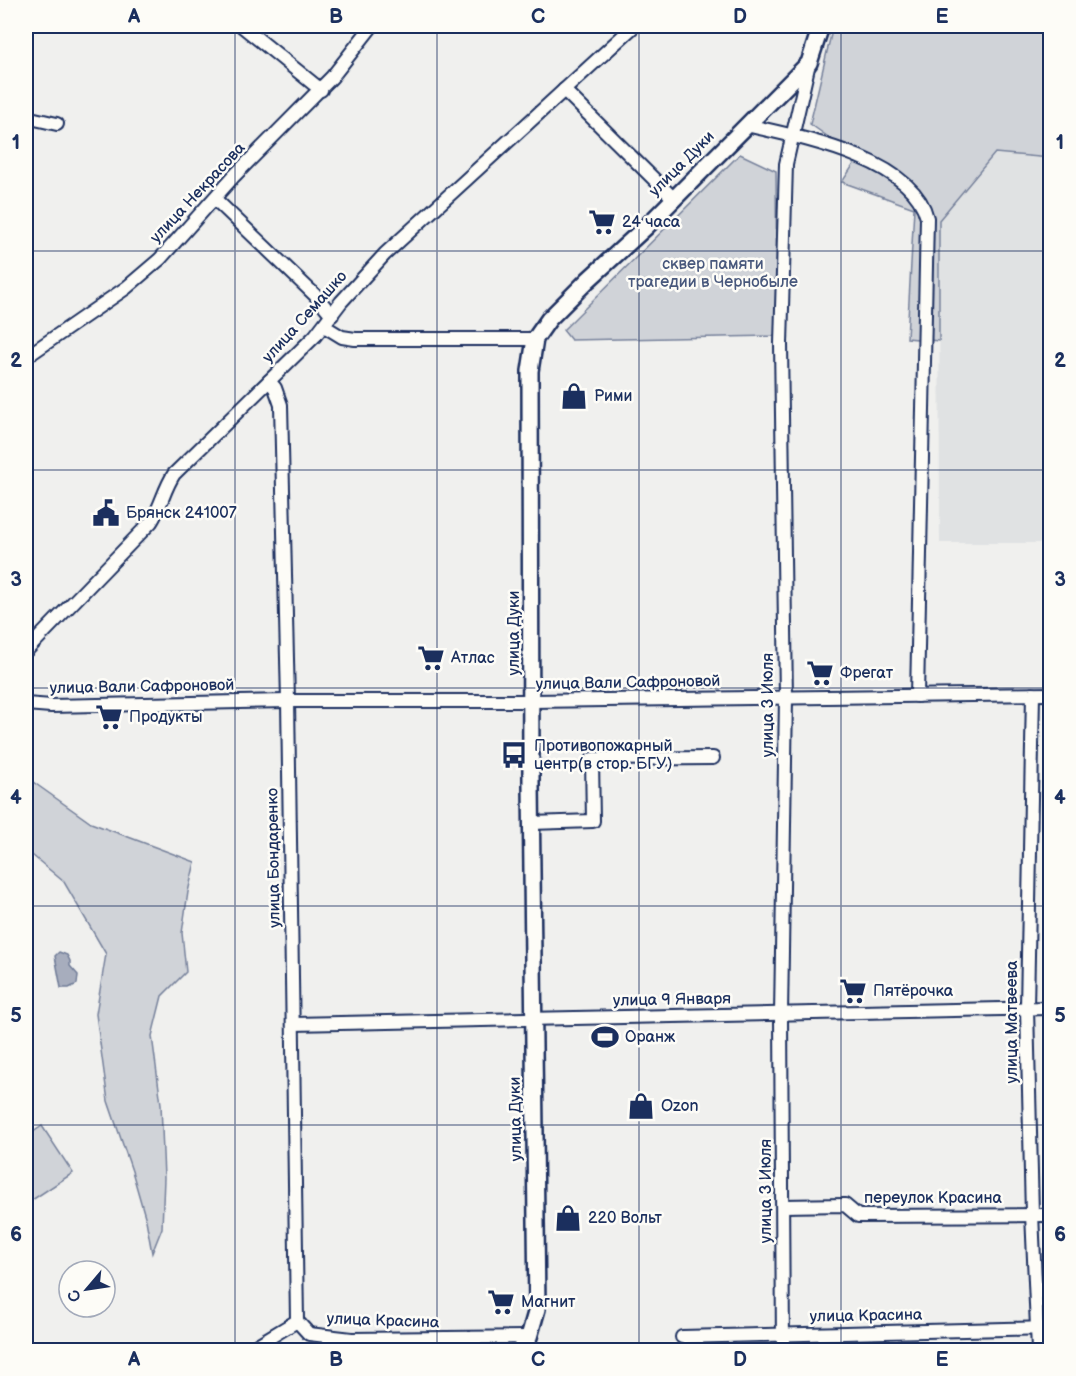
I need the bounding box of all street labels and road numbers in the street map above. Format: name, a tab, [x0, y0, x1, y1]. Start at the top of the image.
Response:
street label: улица Дуки	[645, 127, 719, 201]
street label: улица Некрасова	[147, 138, 250, 247]
street label: улица Семашко	[259, 267, 351, 367]
street label: улица Дуки	[505, 591, 524, 675]
street label: улица 3 Июля	[759, 653, 778, 757]
street label: улица Вали Сафроновой	[535, 672, 721, 694]
street label: улица Вали Сафроновой	[49, 676, 235, 698]
street label: улица Бондаренко	[263, 788, 285, 928]
street label: улица Матвеева	[1003, 960, 1022, 1083]
street label: улица 9 Января	[613, 989, 731, 1011]
street label: улица Дуки	[506, 1076, 526, 1162]
street label: улица 3 Июля	[757, 1139, 776, 1243]
street label: переулок Красина	[864, 1189, 1002, 1208]
street label: улица Красина	[809, 1306, 923, 1326]
street label: улица Красина	[326, 1310, 440, 1332]

